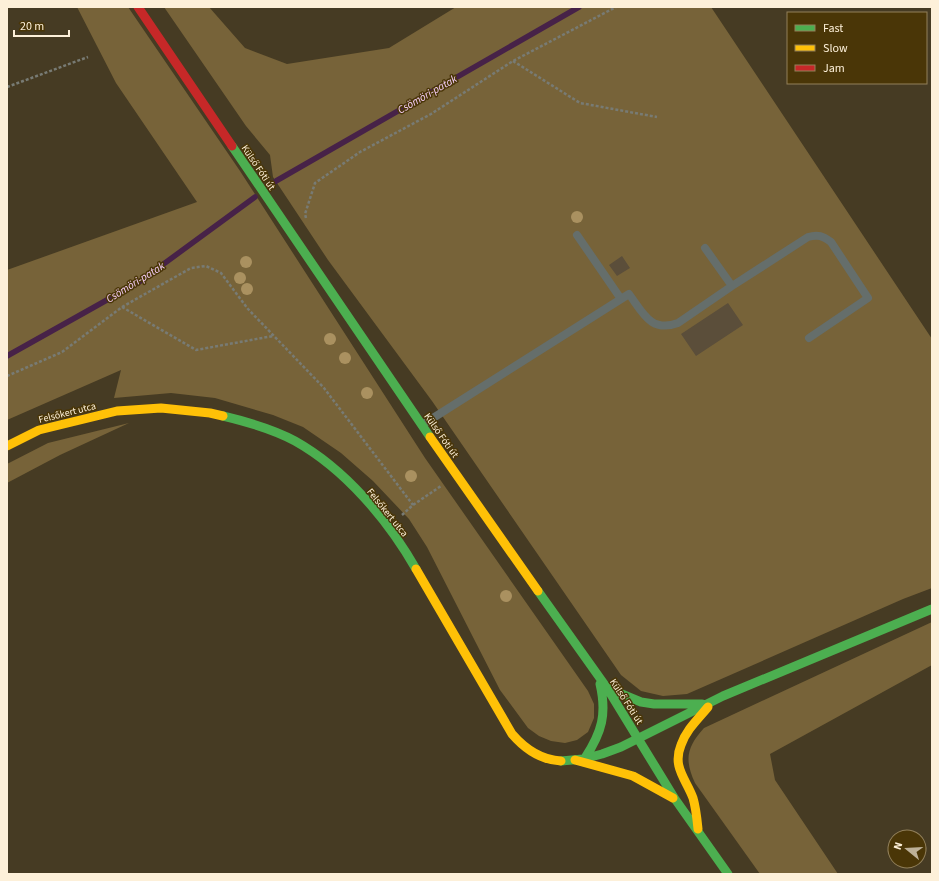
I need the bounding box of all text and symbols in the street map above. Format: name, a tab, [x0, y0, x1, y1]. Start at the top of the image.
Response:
scale bar	[14, 12, 69, 38]
legend	[787, 12, 927, 84]
text: 20 m	[20, 18, 44, 35]
text: Fast	[823, 20, 843, 37]
text: Slow	[823, 40, 848, 57]
text: Jam	[823, 60, 845, 77]
water label: Csömöri-patak	[395, 71, 460, 118]
street label: Külső Fóti út	[238, 142, 279, 194]
water label: Csömöri-patak	[103, 258, 168, 306]
street label: Felsőkert utca	[37, 399, 97, 427]
street label: Külső Fóti út	[421, 410, 462, 461]
street label: Felsőkert utca	[363, 485, 411, 540]
street label: Külső Fóti út	[606, 676, 647, 728]
north arrow	[887, 829, 927, 869]
text: N	[890, 840, 906, 852]

